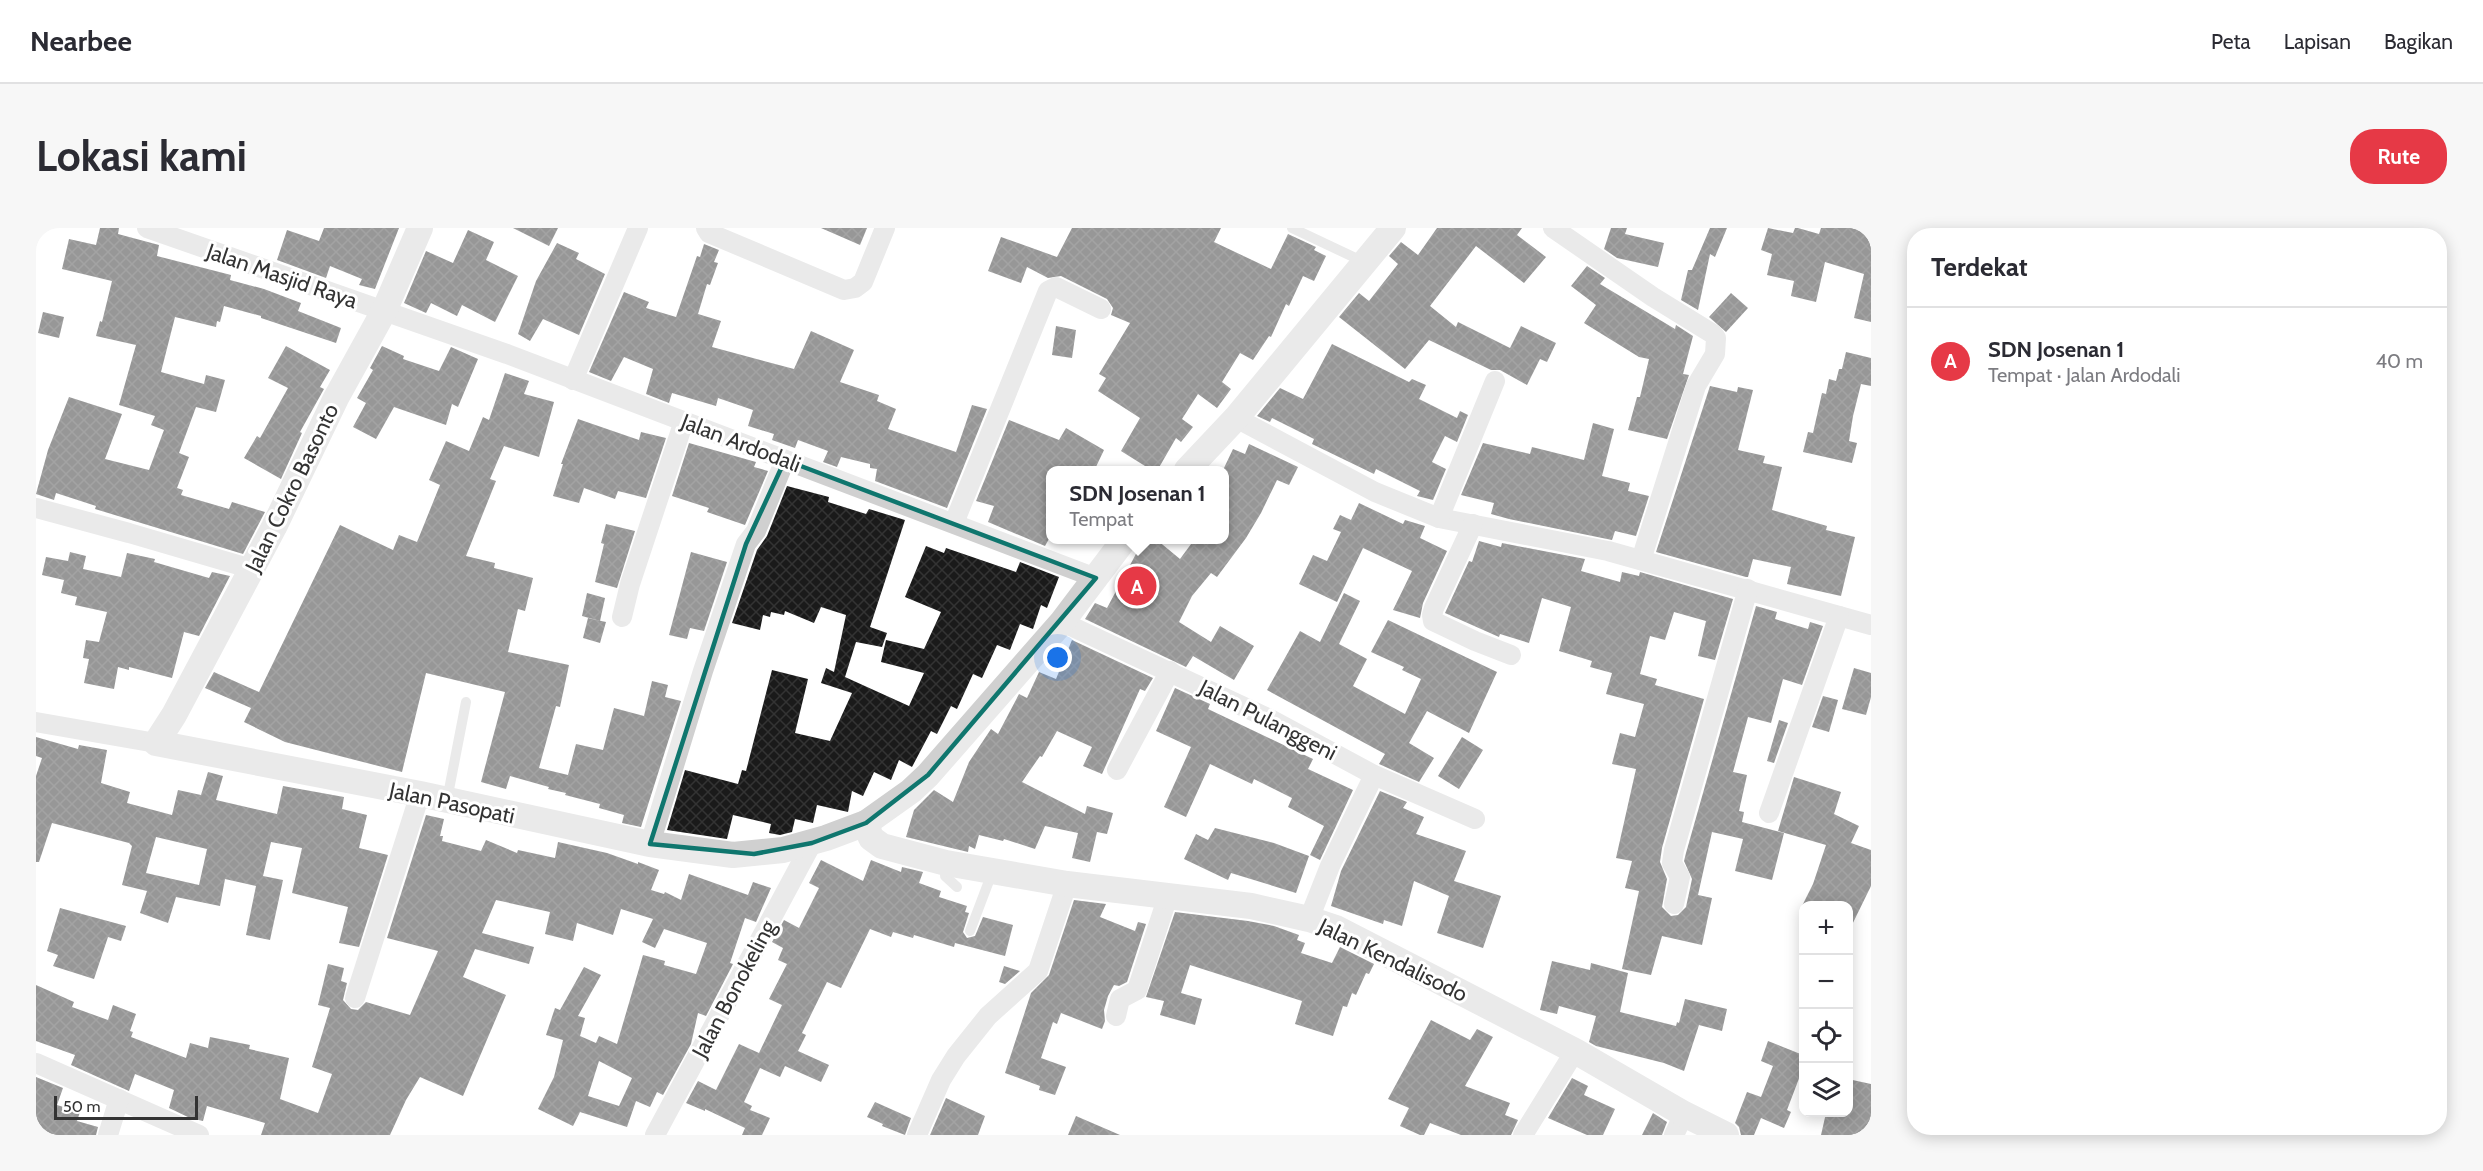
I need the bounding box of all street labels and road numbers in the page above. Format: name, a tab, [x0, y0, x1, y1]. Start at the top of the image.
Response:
street label: Jalan Masjid Raya	[202, 237, 361, 315]
street label: Jalan Cokro Basonto	[239, 399, 345, 578]
street label: Jalan Ardodali	[676, 407, 805, 478]
street label: Jalan Pulanggeni	[1194, 673, 1341, 766]
street label: Jalan Pasopati	[386, 776, 517, 829]
street label: Jalan Kendalisodo	[1313, 912, 1472, 1008]
street label: Jalan Bonokeling	[686, 914, 782, 1063]

